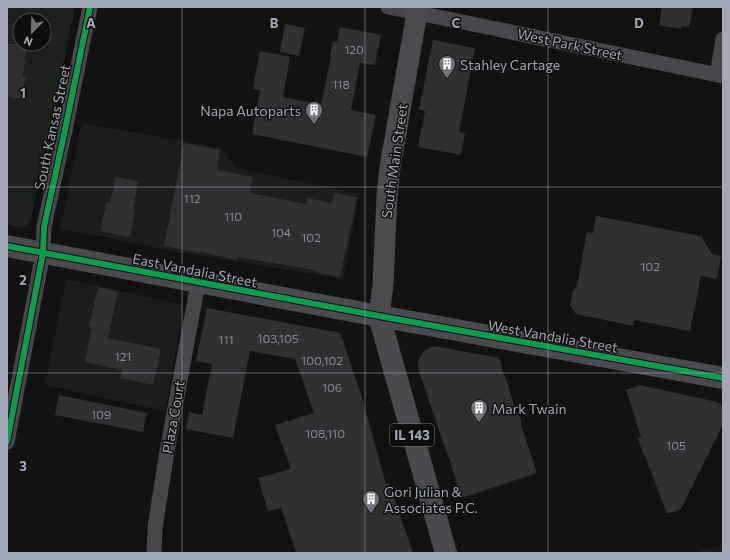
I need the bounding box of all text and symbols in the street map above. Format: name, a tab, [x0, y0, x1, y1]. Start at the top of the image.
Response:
north arrow	[12, 12, 52, 52]
text: A	[86, 15, 96, 31]
text: B	[270, 15, 279, 31]
text: C	[452, 15, 461, 31]
text: D	[634, 15, 644, 31]
street label: West Park Street	[516, 25, 624, 63]
text: N	[22, 34, 34, 49]
house number: 120	[344, 42, 364, 56]
building icon: Stahley Cartage	[437, 54, 457, 79]
place label: Stahley Cartage	[460, 56, 560, 73]
street label: South Kansas Street	[30, 62, 74, 191]
house number: 118	[332, 77, 350, 91]
text: 1	[20, 85, 26, 101]
building icon: Napa Autoparts	[304, 100, 324, 125]
place label: Napa Autoparts	[200, 102, 301, 119]
street label: South Main Street	[378, 102, 410, 219]
house number: 112	[184, 191, 201, 205]
house number: 110	[224, 209, 242, 223]
house number: 104	[271, 225, 291, 239]
house number: 102	[301, 230, 321, 244]
street label: East Vandalia Street	[131, 250, 259, 290]
house number: 102	[640, 259, 660, 273]
text: 2	[19, 272, 27, 288]
street label: West Vandalia Street	[487, 316, 620, 356]
house number: 103,105	[257, 331, 299, 345]
house number: 111	[218, 332, 234, 346]
house number: 121	[115, 349, 131, 363]
house number: 100,102	[301, 353, 343, 367]
street label: Plaza Court	[158, 379, 188, 455]
house number: 106	[322, 380, 342, 394]
building icon: Mark Twain	[469, 398, 489, 423]
place label: Mark Twain	[492, 400, 567, 417]
house number: 109	[91, 407, 111, 421]
road number: IL 143	[390, 424, 434, 446]
house number: 108,110	[305, 426, 345, 440]
house number: 105	[666, 438, 686, 452]
text: 3	[19, 458, 27, 474]
place label: Gori Julian & Associates P.C.	[384, 483, 478, 516]
building icon: Gori Julian & Associates P.C.	[361, 489, 381, 514]

